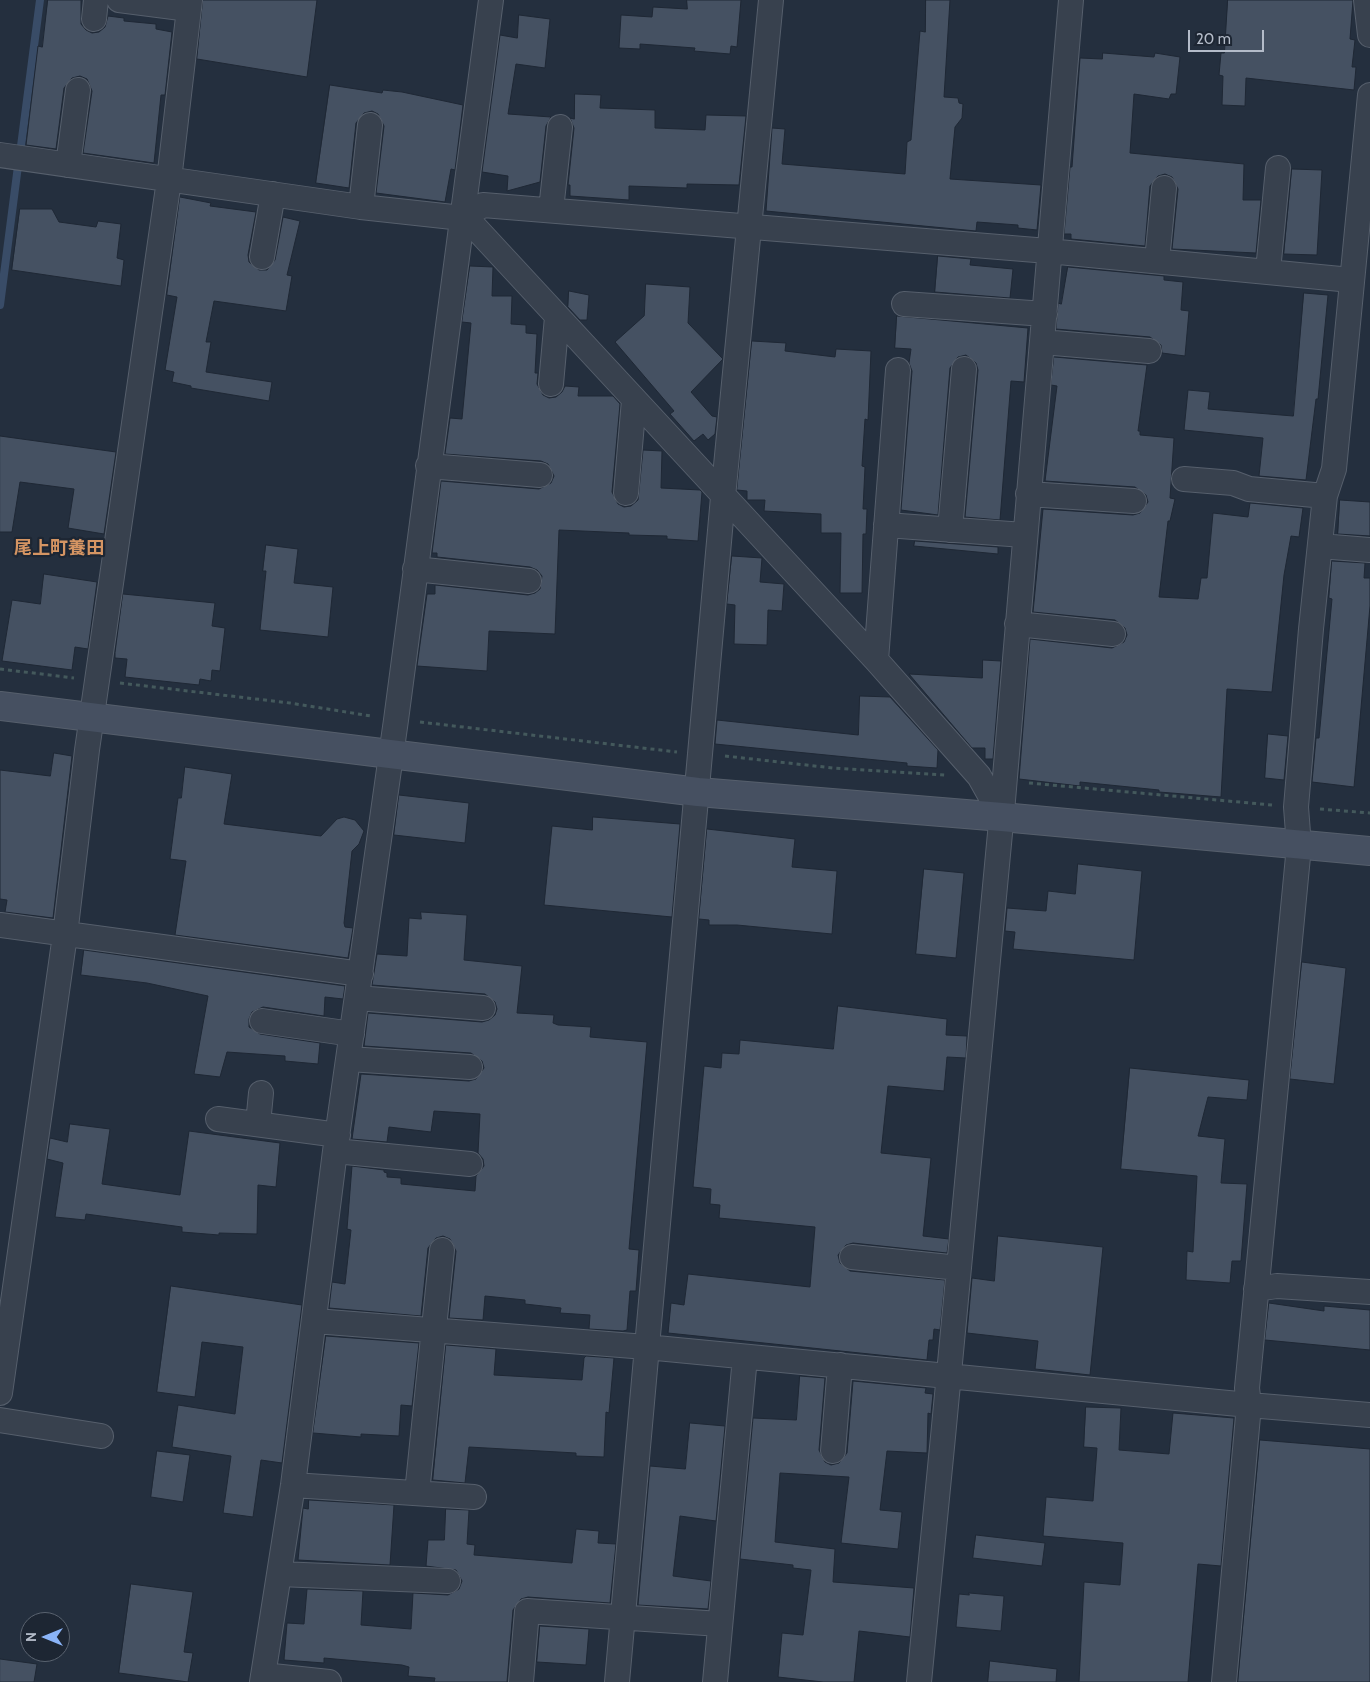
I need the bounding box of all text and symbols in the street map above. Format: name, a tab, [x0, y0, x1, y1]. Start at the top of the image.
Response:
scale bar	[1190, 20, 1266, 52]
text: 20 m	[1196, 30, 1231, 48]
district label: 尾上町養田	[14, 538, 104, 560]
north arrow	[20, 1612, 70, 1662]
text: N	[22, 1632, 40, 1642]

